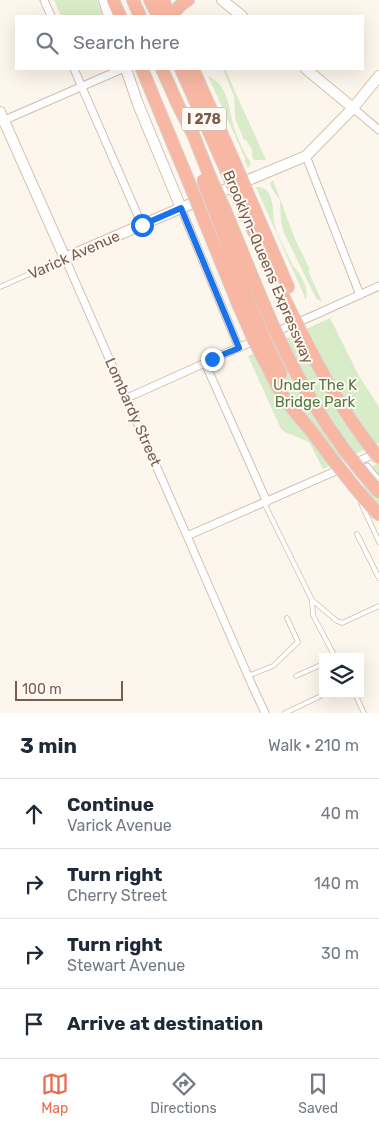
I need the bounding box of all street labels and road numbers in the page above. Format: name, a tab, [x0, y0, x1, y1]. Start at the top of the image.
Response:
road number: I 278	[182, 108, 226, 130]
street label: Brooklyn-Queens Expressway	[219, 167, 317, 367]
street label: Varick Avenue	[25, 227, 123, 283]
street label: Lombardy Street	[101, 355, 165, 469]

